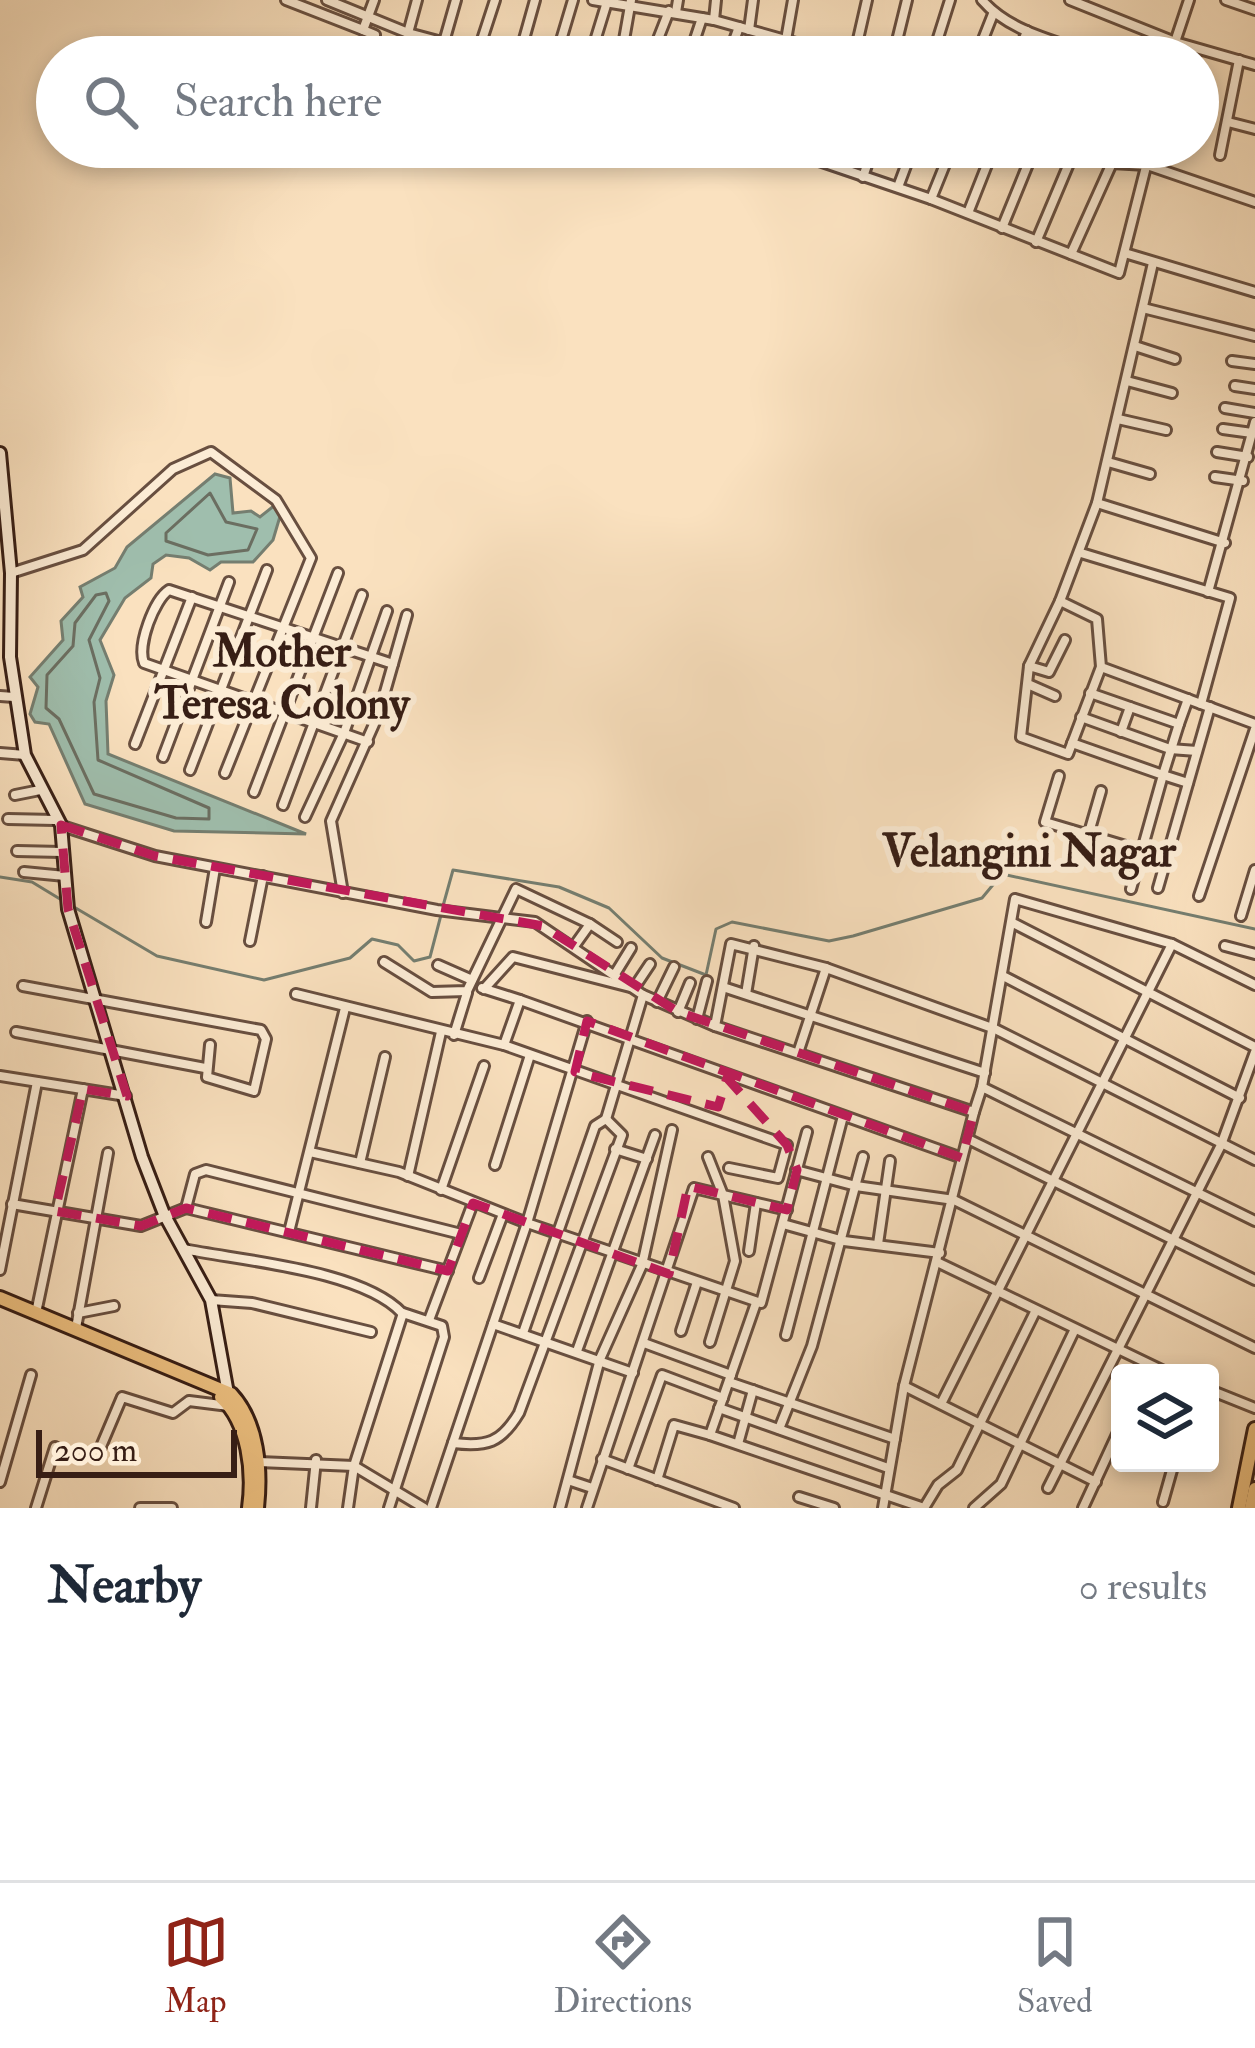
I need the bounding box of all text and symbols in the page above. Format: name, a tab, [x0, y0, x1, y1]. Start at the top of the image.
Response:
search box	[36, 36, 1219, 168]
icon: search	[78, 69, 144, 135]
text: Search here	[174, 74, 382, 130]
district label: Mother Teresa Colony	[153, 624, 412, 732]
district label: Velangini Nagar	[881, 824, 1177, 880]
map controls	[1111, 1364, 1219, 1472]
button: layers	[1111, 1364, 1219, 1472]
scale bar	[36, 1424, 237, 1477]
text: 200 m	[54, 1430, 137, 1471]
text: Nearby	[48, 1554, 201, 1618]
text: 0 results	[1079, 1562, 1207, 1611]
tab: Map	[163, 1909, 229, 2022]
tab: Directions	[554, 1909, 692, 2022]
tab: Saved	[1017, 1909, 1092, 2022]

